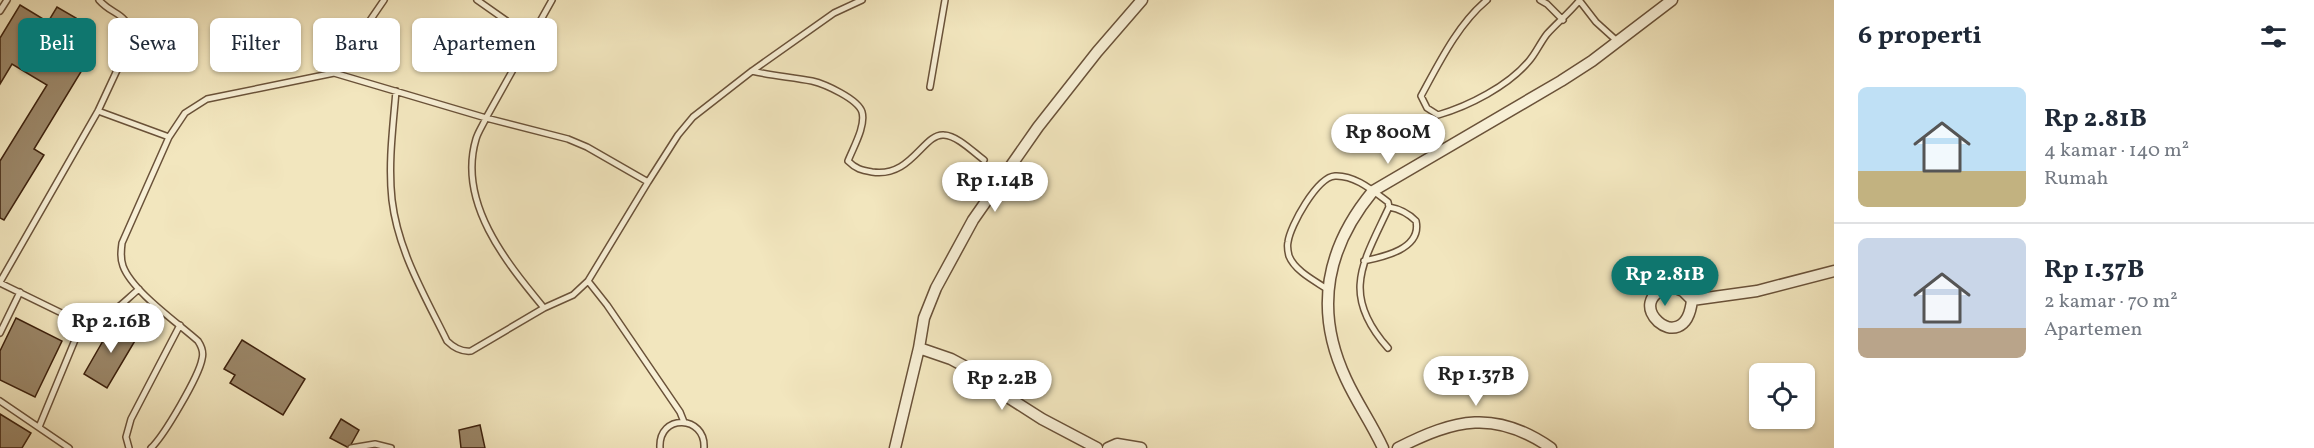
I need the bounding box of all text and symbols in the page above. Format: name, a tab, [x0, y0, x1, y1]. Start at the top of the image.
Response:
chip: Beli	[18, 18, 96, 72]
chip: Sewa	[108, 18, 198, 72]
chip: Filter	[210, 18, 301, 72]
chip: Baru	[313, 18, 400, 72]
chip: Apartemen	[412, 18, 557, 72]
text: 6 properti	[1858, 18, 1982, 54]
icon: filters	[2257, 20, 2290, 53]
text: Rp 2.81B	[2044, 101, 2147, 137]
icon: home	[1906, 111, 1978, 183]
pin: Rp 800M	[1333, 114, 1443, 165]
text: Rp 800M	[1345, 119, 1431, 147]
text: 4 kamar · 140 m²	[2044, 137, 2189, 165]
pin: Rp 1.14B	[933, 162, 1057, 213]
text: Rumah	[2044, 165, 2109, 193]
text: Rp 1.14B	[956, 167, 1034, 195]
text: Rp 1.37B	[2044, 252, 2144, 288]
pin: Rp 2.81B	[1603, 256, 1727, 307]
text: Rp 2.81B	[1625, 261, 1705, 289]
icon: home	[1906, 262, 1978, 334]
text: 2 kamar · 70 m²	[2044, 288, 2178, 316]
pin: Rp 2.16B	[49, 303, 173, 354]
text: Rp 2.16B	[71, 308, 151, 336]
text: Apartemen	[2044, 316, 2143, 344]
pin: Rp 1.37B	[1414, 356, 1538, 407]
pin: Rp 2.2B	[947, 360, 1057, 411]
text: Rp 1.37B	[1437, 361, 1515, 389]
map controls	[1749, 363, 1815, 429]
button: locate	[1749, 363, 1815, 429]
text: Rp 2.2B	[967, 365, 1037, 393]

